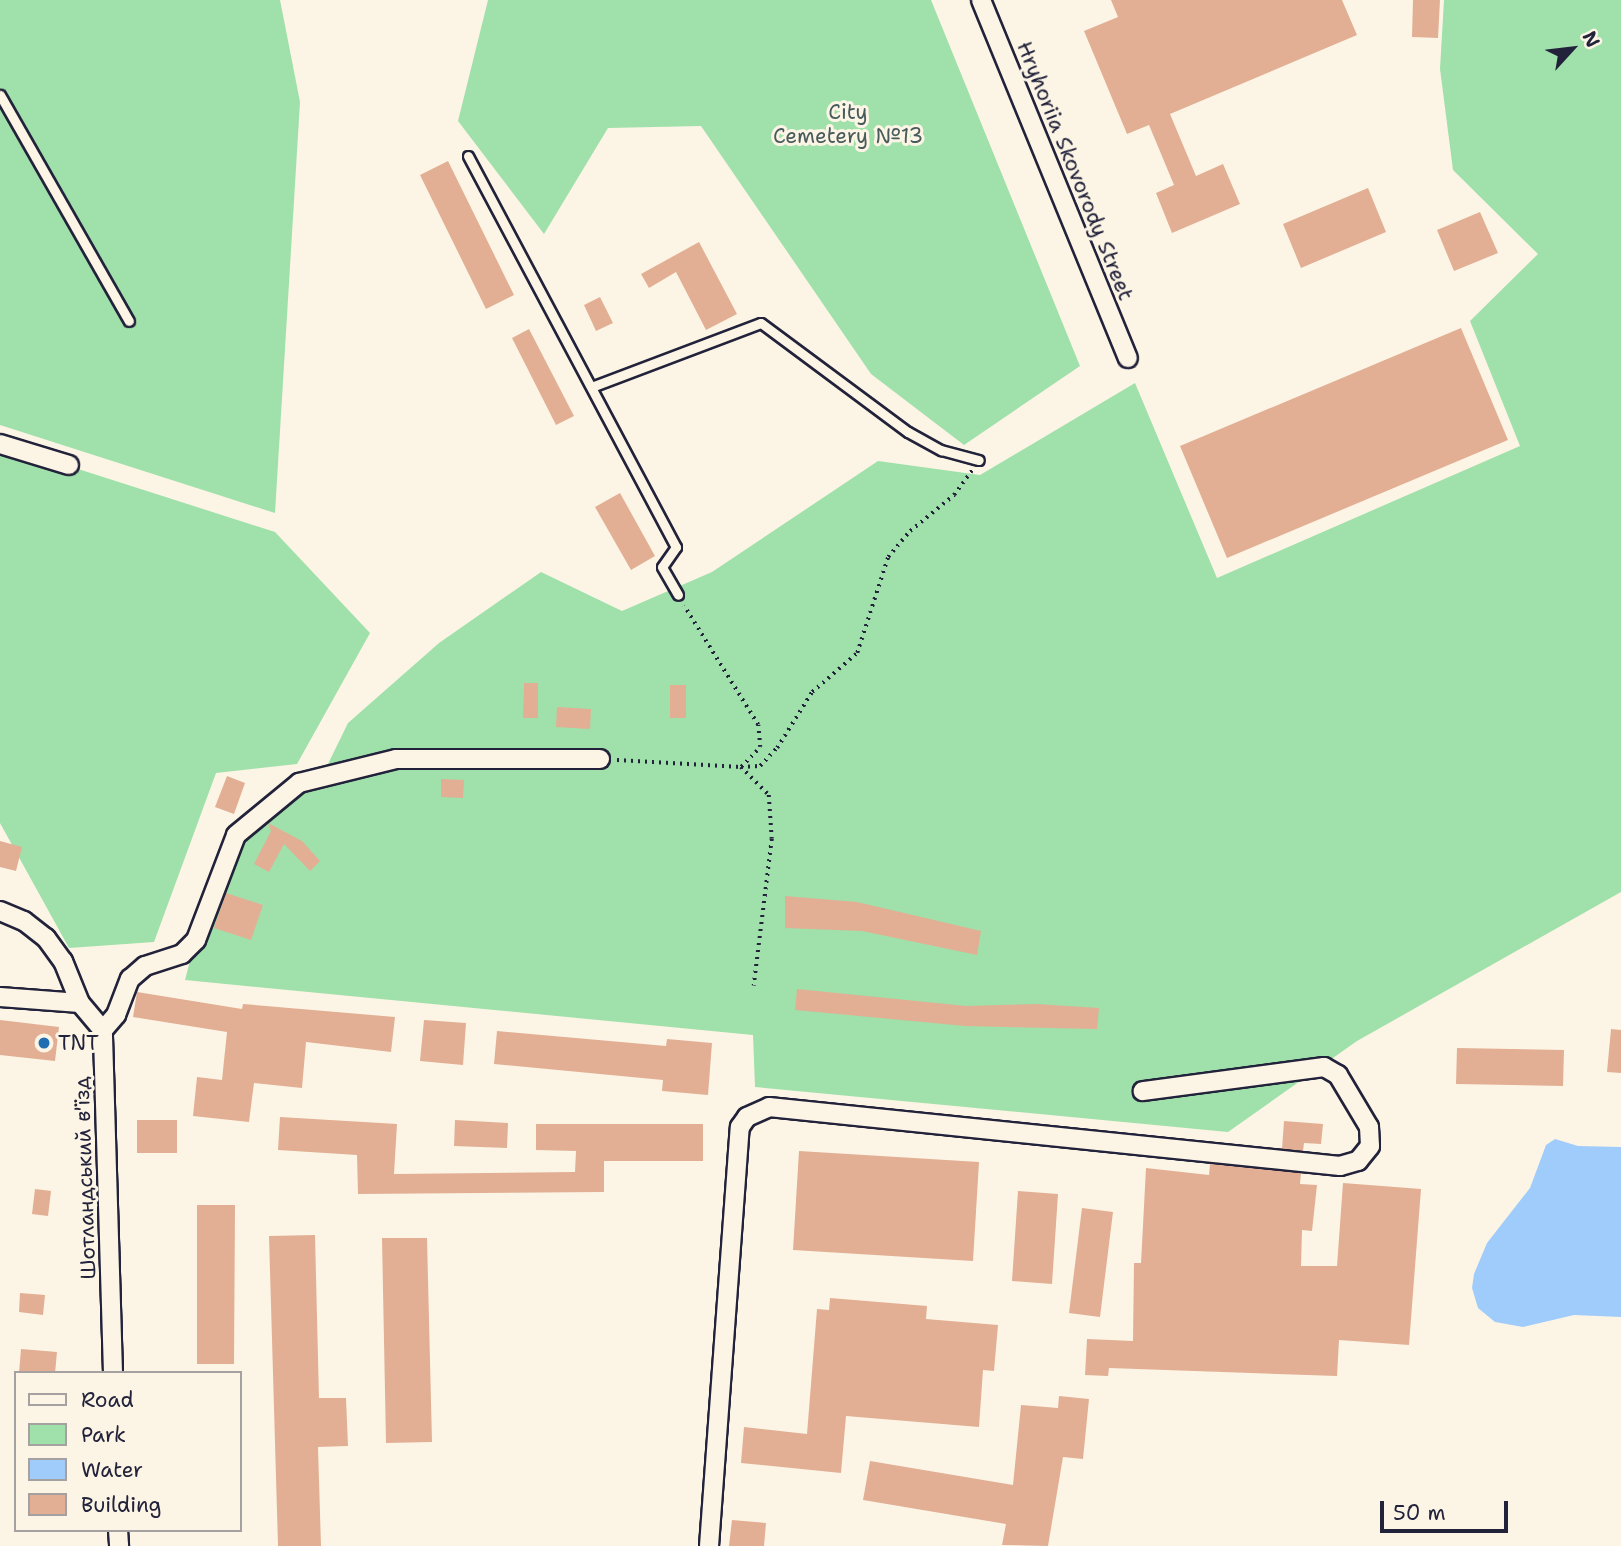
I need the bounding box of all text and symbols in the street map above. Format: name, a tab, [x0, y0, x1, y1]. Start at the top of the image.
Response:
north arrow	[1537, 14, 1607, 84]
text: N	[1577, 27, 1606, 52]
street label: Hryhoriia Skovorody Street	[1011, 38, 1139, 304]
park label: City Cemetery №13	[773, 99, 923, 149]
place label: TNT	[58, 1030, 99, 1056]
marker: TNT	[36, 1035, 52, 1051]
street label: Шотландський в'їзд	[69, 1076, 101, 1280]
legend	[14, 1371, 242, 1532]
text: Road	[81, 1386, 134, 1414]
text: Park	[81, 1421, 126, 1449]
text: Water	[81, 1456, 143, 1484]
scale bar	[1383, 1486, 1511, 1530]
text: Building	[81, 1491, 161, 1519]
text: 50 m	[1393, 1499, 1446, 1527]

